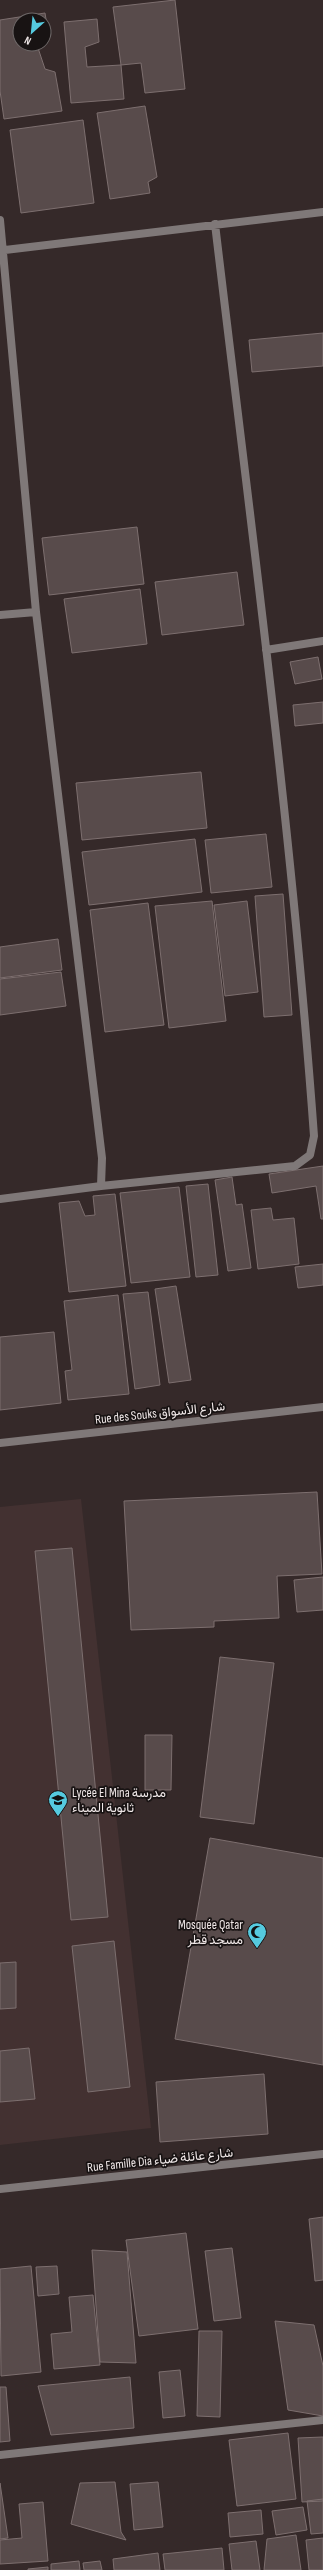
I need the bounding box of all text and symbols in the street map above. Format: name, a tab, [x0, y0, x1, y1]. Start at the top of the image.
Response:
north arrow	[12, 12, 52, 52]
text: N	[22, 33, 33, 48]
street label: Rue des Souks شارع الأسواق	[94, 1398, 226, 1429]
place label: Lycée El Mina مدرسة ثانوية الميناء	[72, 1785, 166, 1816]
school or university icon: Lycée El Mina مدرسة ثانوية الميناء	[47, 1789, 69, 1817]
place label: Mosquée Qatar مسجد قطر	[178, 1917, 243, 1948]
mosque icon: Mosquée Qatar مسجد قطر	[246, 1921, 268, 1949]
street label: Rue Famille Dia شارع عائلة ضياء	[86, 2144, 234, 2177]

